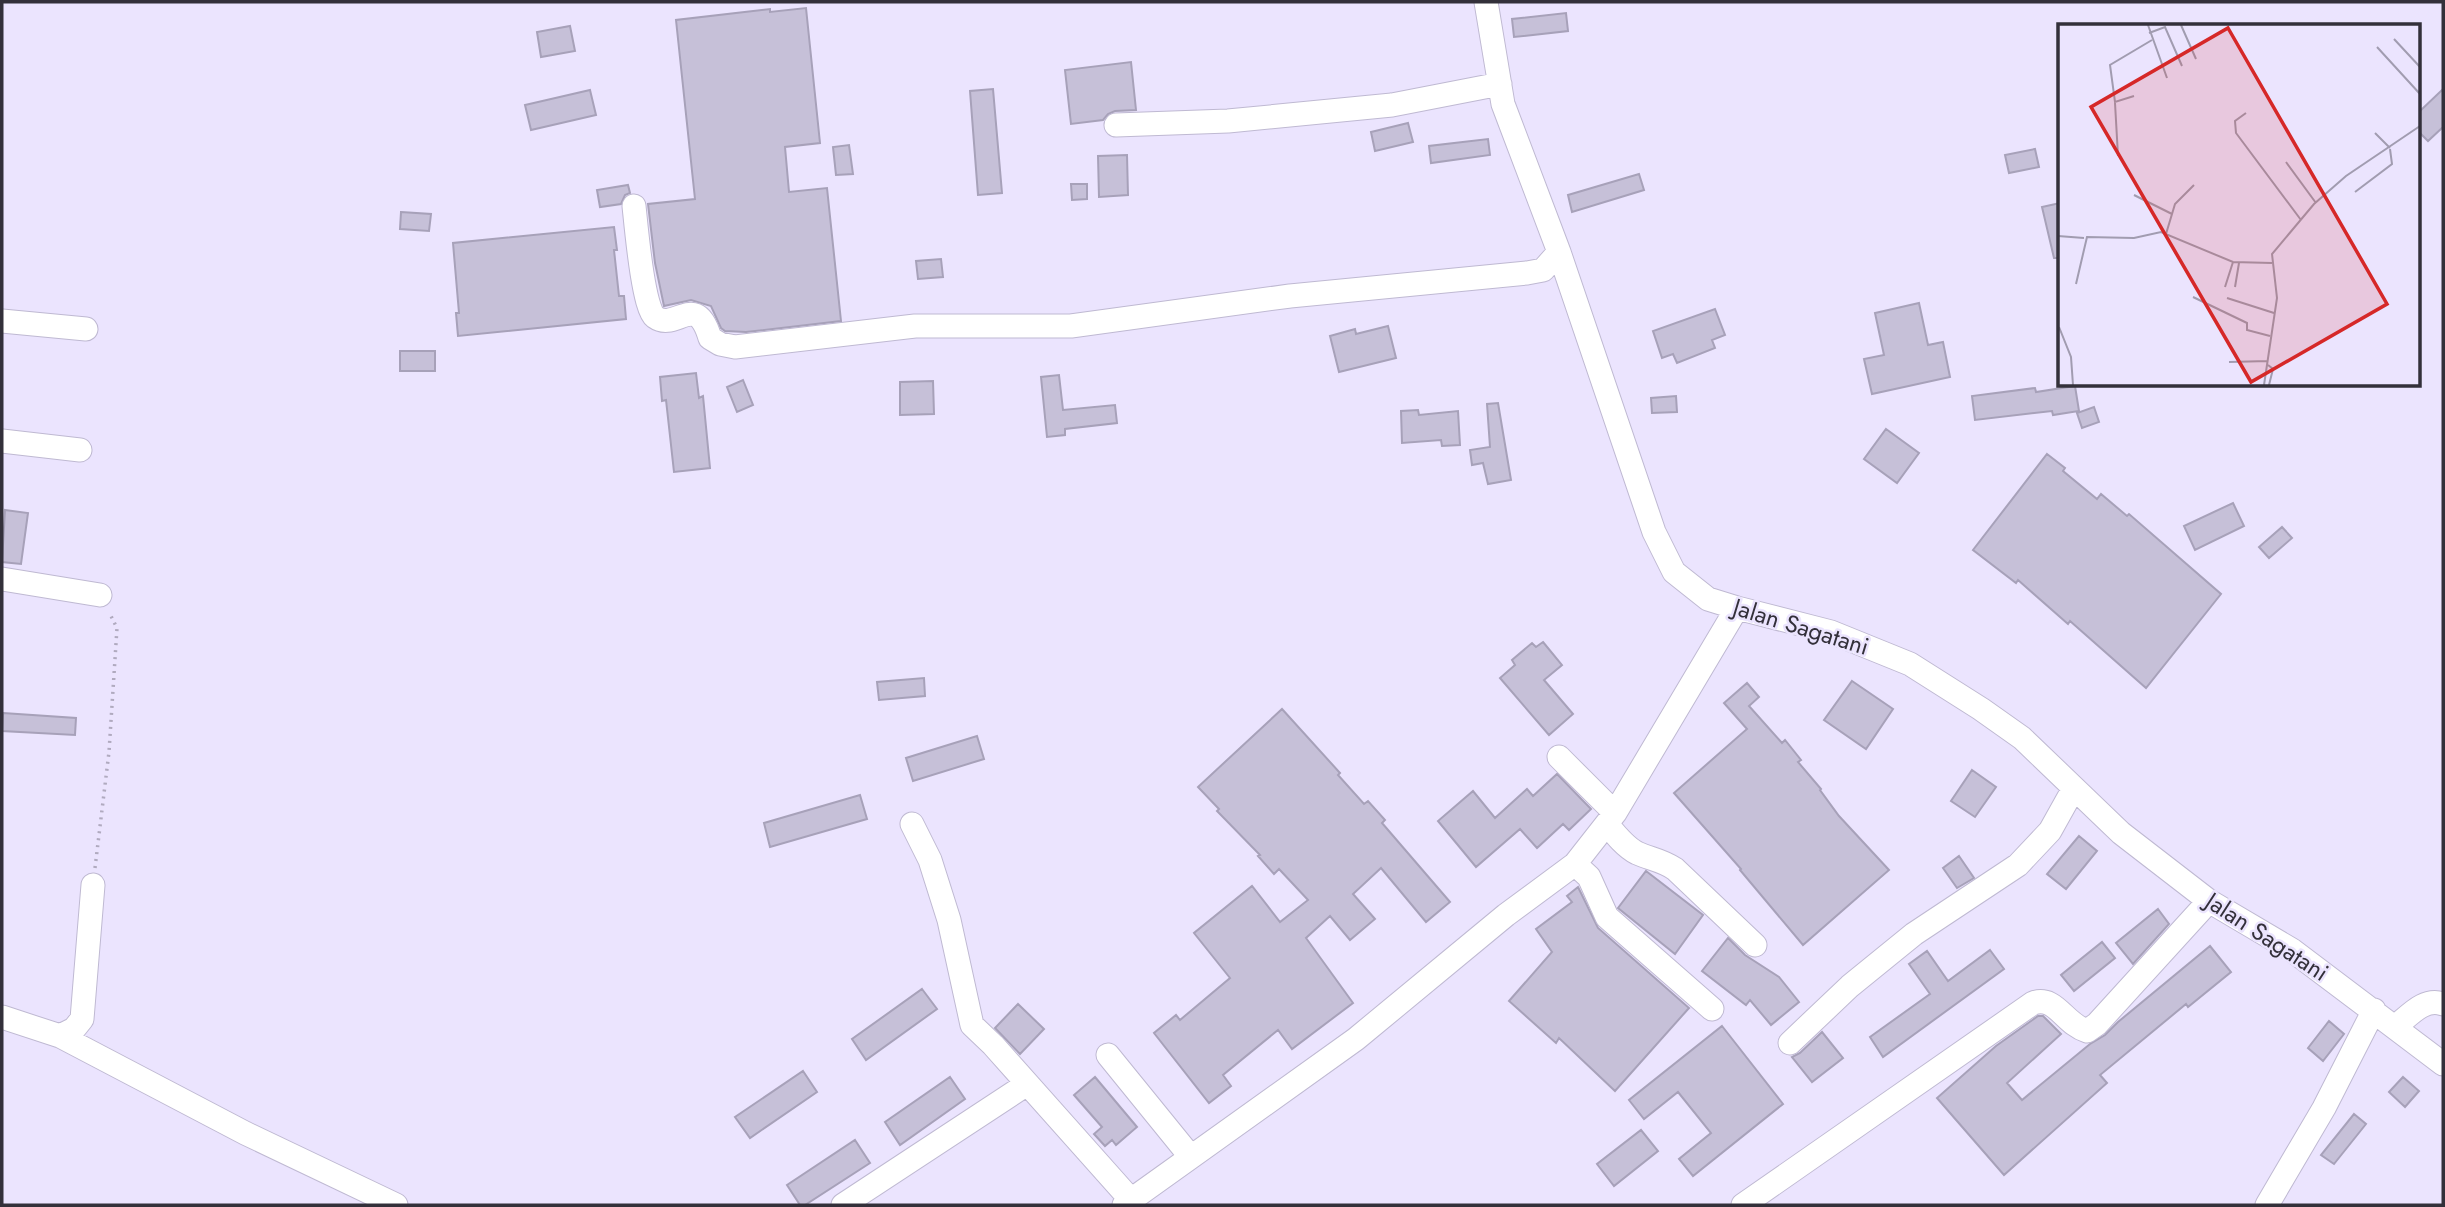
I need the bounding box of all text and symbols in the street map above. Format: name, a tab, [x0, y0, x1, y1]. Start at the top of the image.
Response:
inset map	[2058, 24, 2420, 387]
street label: Jalan Sagatani	[1726, 588, 1873, 664]
street label: Jalan Sagatani	[2196, 882, 2336, 989]

